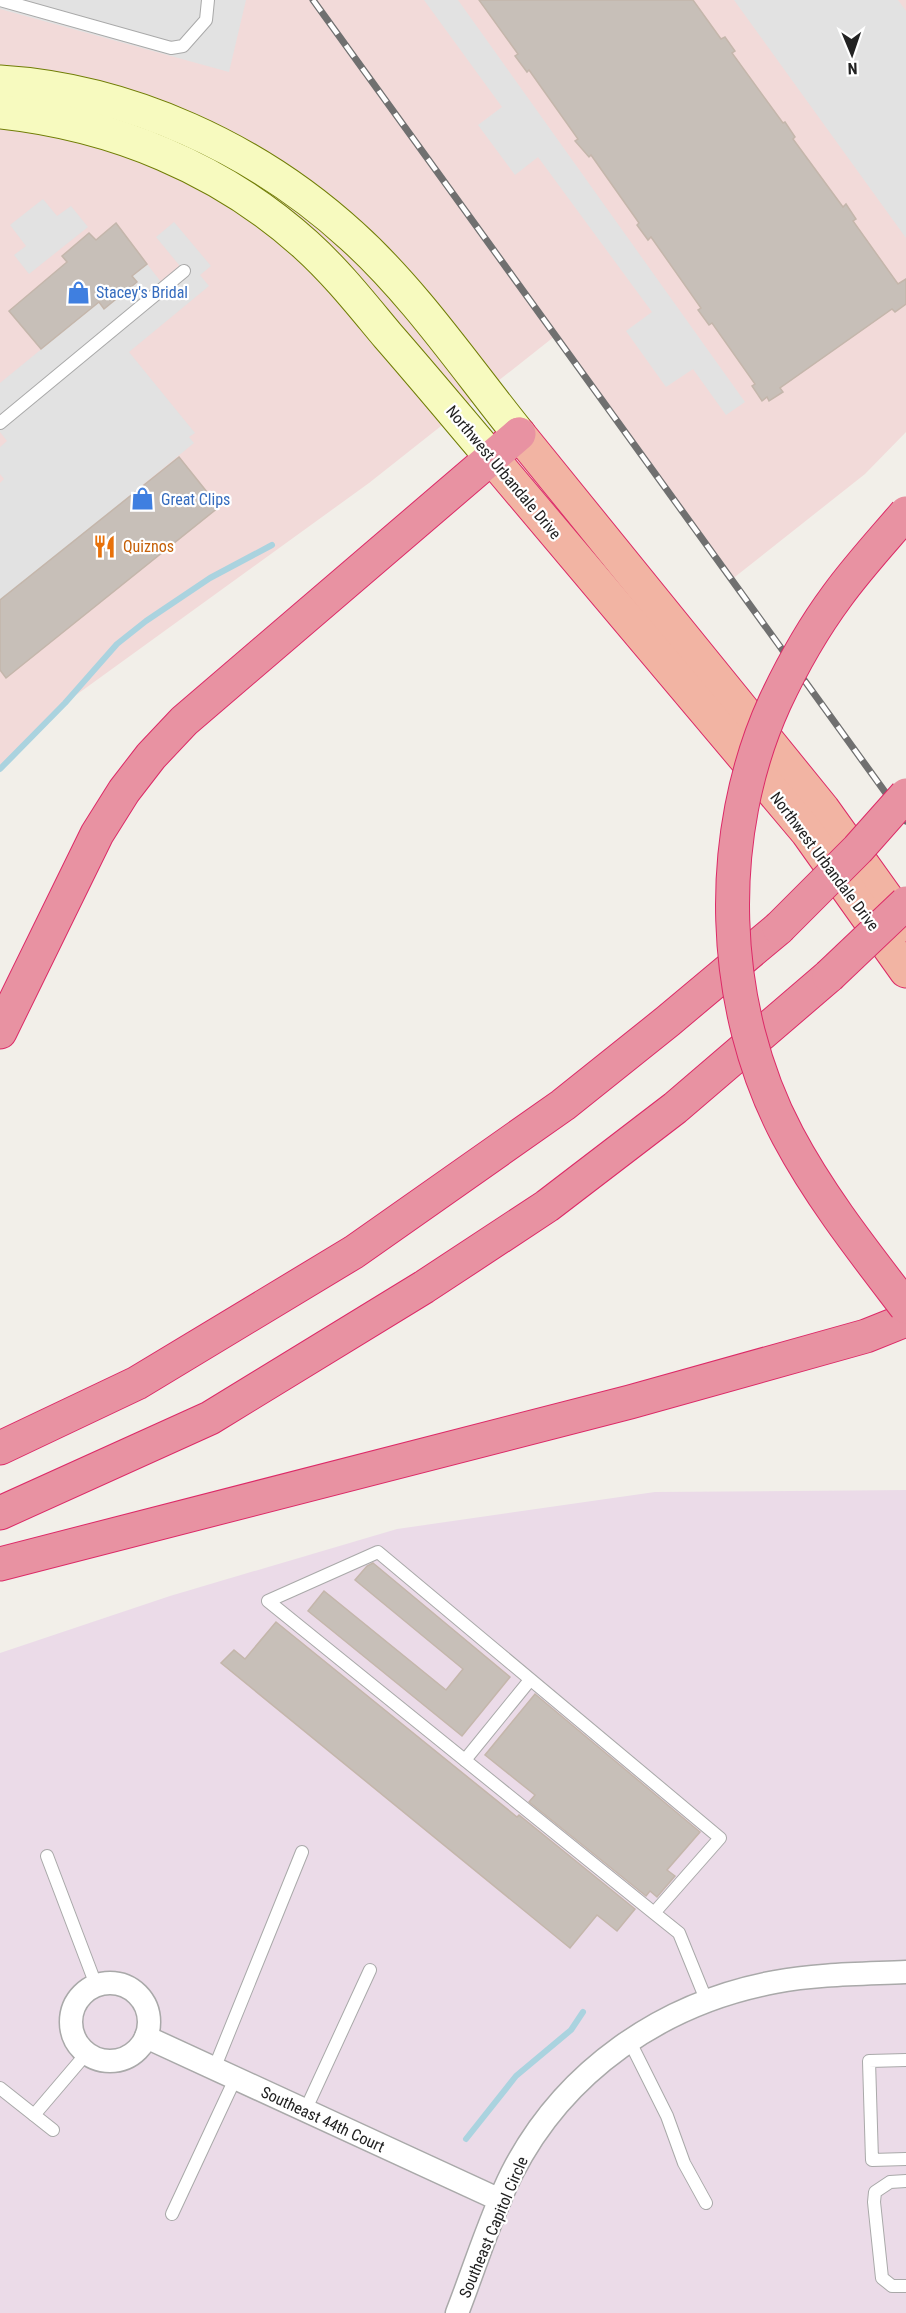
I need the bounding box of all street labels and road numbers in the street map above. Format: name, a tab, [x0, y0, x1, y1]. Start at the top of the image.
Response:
street label: Northwest Urbandale Drive	[442, 402, 565, 543]
street label: Northwest Urbandale Drive	[766, 788, 883, 934]
street label: Southeast 44th Court	[258, 2082, 388, 2157]
street label: Southeast Capitol Circle	[455, 2154, 532, 2301]

